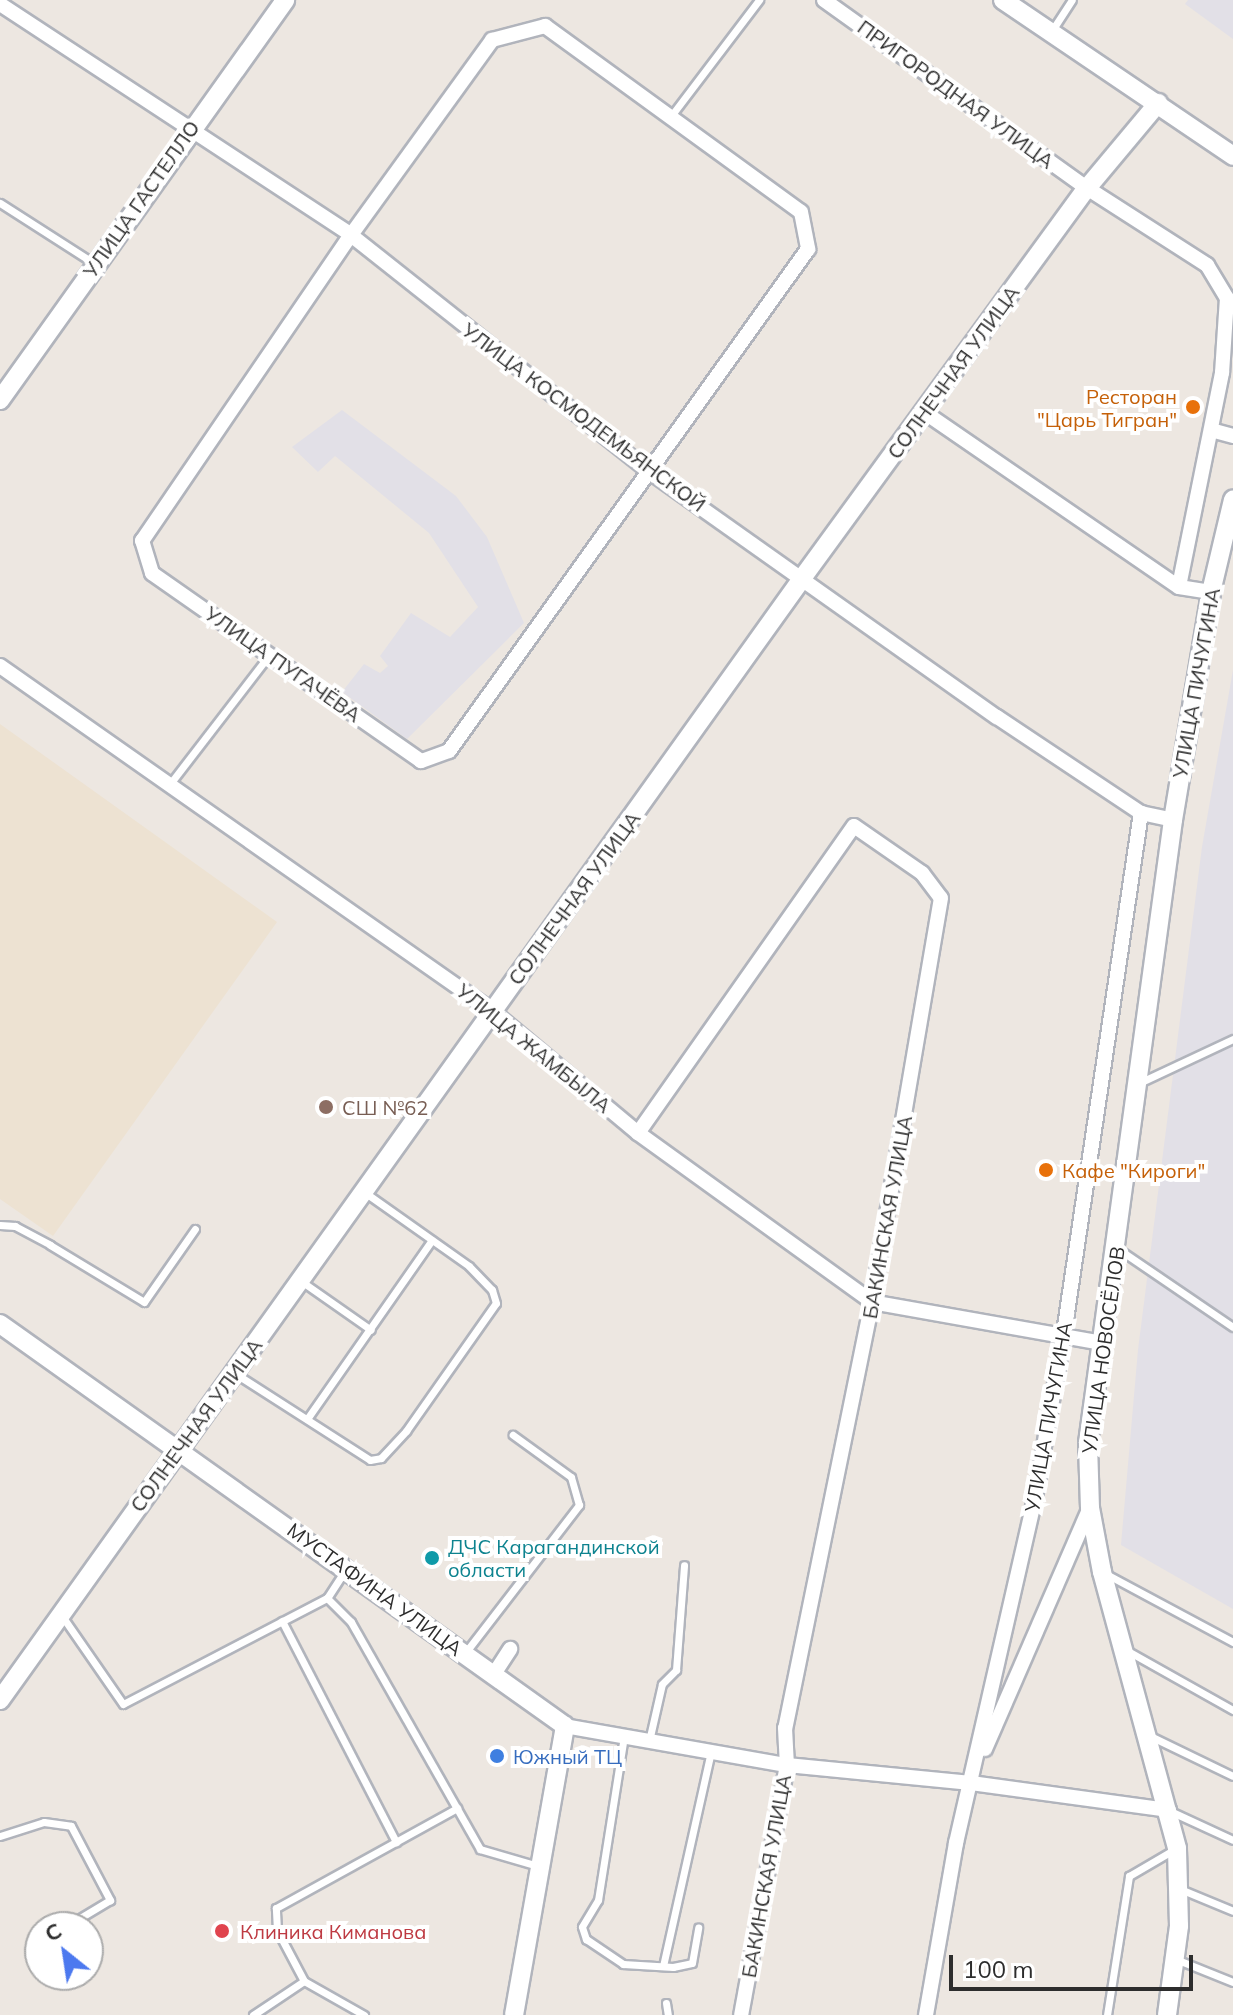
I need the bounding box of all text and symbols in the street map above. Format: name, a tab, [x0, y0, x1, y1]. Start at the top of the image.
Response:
street label: ПРИГОРОДНАЯ УЛИЦА	[853, 15, 1059, 173]
street label: УЛИЦА ГАСТЕЛЛО	[78, 116, 204, 282]
street label: СОЛНЕЧНАЯ УЛИЦА	[882, 281, 1024, 463]
street label: УЛИЦА КОСМОДЕМЬЯНСКОЙ	[458, 318, 710, 516]
place label: Ресторан "Царь Тигран"	[1037, 384, 1177, 431]
marker: Ресторан "Царь Тигран"	[1184, 398, 1202, 416]
street label: УЛИЦА ПИЧУГИНА	[1167, 586, 1225, 780]
street label: УЛИЦА ПУГАЧЁВА	[200, 601, 366, 727]
street label: СОЛНЕЧНАЯ УЛИЦА	[503, 807, 645, 989]
street label: УЛИЦА ЖАМБЫЛА	[452, 978, 616, 1118]
place label: СШ №62	[342, 1095, 428, 1119]
marker: СШ №62	[317, 1098, 335, 1116]
street label: БАКИНСКАЯ УЛИЦА	[857, 1113, 917, 1321]
place label: Кафе "Кироги"	[1062, 1158, 1205, 1182]
marker: Кафе "Кироги"	[1037, 1161, 1055, 1179]
street label: УЛИЦА НОВОСЁЛОВ	[1077, 1245, 1129, 1455]
street label: УЛИЦА ПИЧУГИНА	[1019, 1320, 1077, 1514]
street label: СОЛНЕЧНАЯ УЛИЦА	[125, 1334, 267, 1516]
street label: МУСТАФИНА УЛИЦА	[283, 1518, 467, 1660]
place label: ДЧС Карагандинской области	[448, 1534, 660, 1581]
marker: ДЧС Карагандинской области	[423, 1549, 441, 1567]
place label: Южный ТЦ	[513, 1744, 622, 1768]
marker: Южный ТЦ	[488, 1747, 506, 1765]
street label: БАКИНСКАЯ УЛИЦА	[736, 1772, 796, 1980]
north arrow	[24, 1911, 104, 1991]
text: С	[39, 1916, 67, 1948]
place label: Клиника Киманова	[240, 1919, 426, 1943]
marker: Клиника Киманова	[211, 1920, 233, 1942]
scale bar	[953, 1939, 1197, 1989]
text: 100 m	[963, 1954, 1034, 1984]

